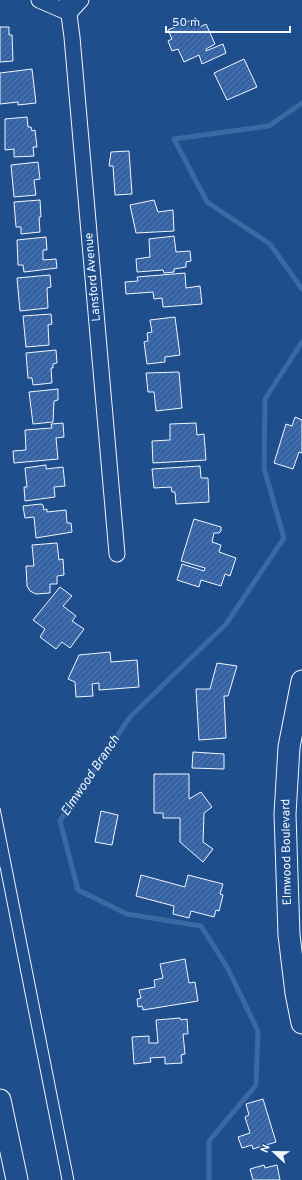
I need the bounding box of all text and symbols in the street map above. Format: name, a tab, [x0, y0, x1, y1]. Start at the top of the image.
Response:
scale bar	[166, 8, 290, 34]
text: 50 m	[172, 15, 200, 31]
street label: Lansford Avenue	[81, 232, 105, 322]
water label: Elmwood Branch	[58, 733, 124, 819]
street label: Elmwood Boulevard	[278, 799, 296, 905]
north arrow	[254, 1132, 294, 1172]
text: N	[258, 1142, 274, 1155]

